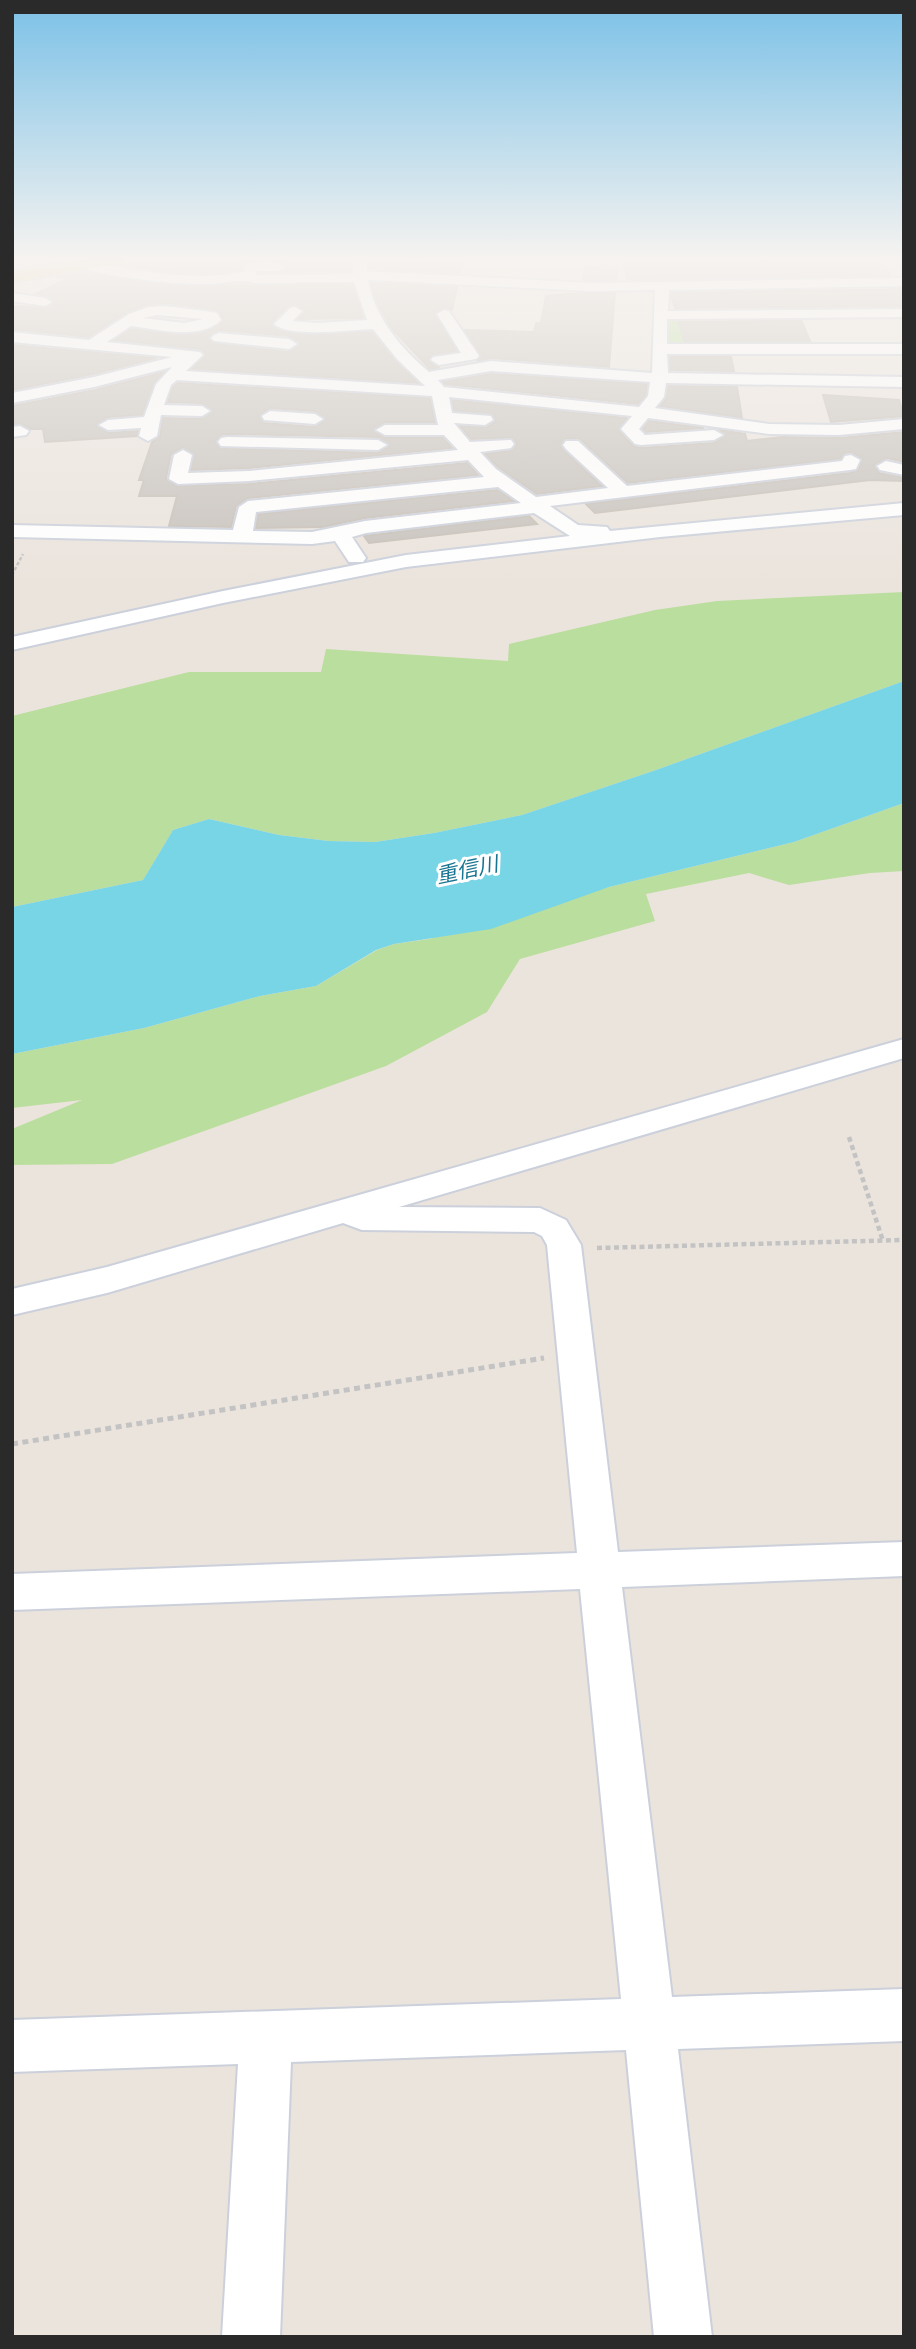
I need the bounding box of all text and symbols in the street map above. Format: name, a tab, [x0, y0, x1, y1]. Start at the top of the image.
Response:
water label: 重信川	[433, 848, 503, 891]

